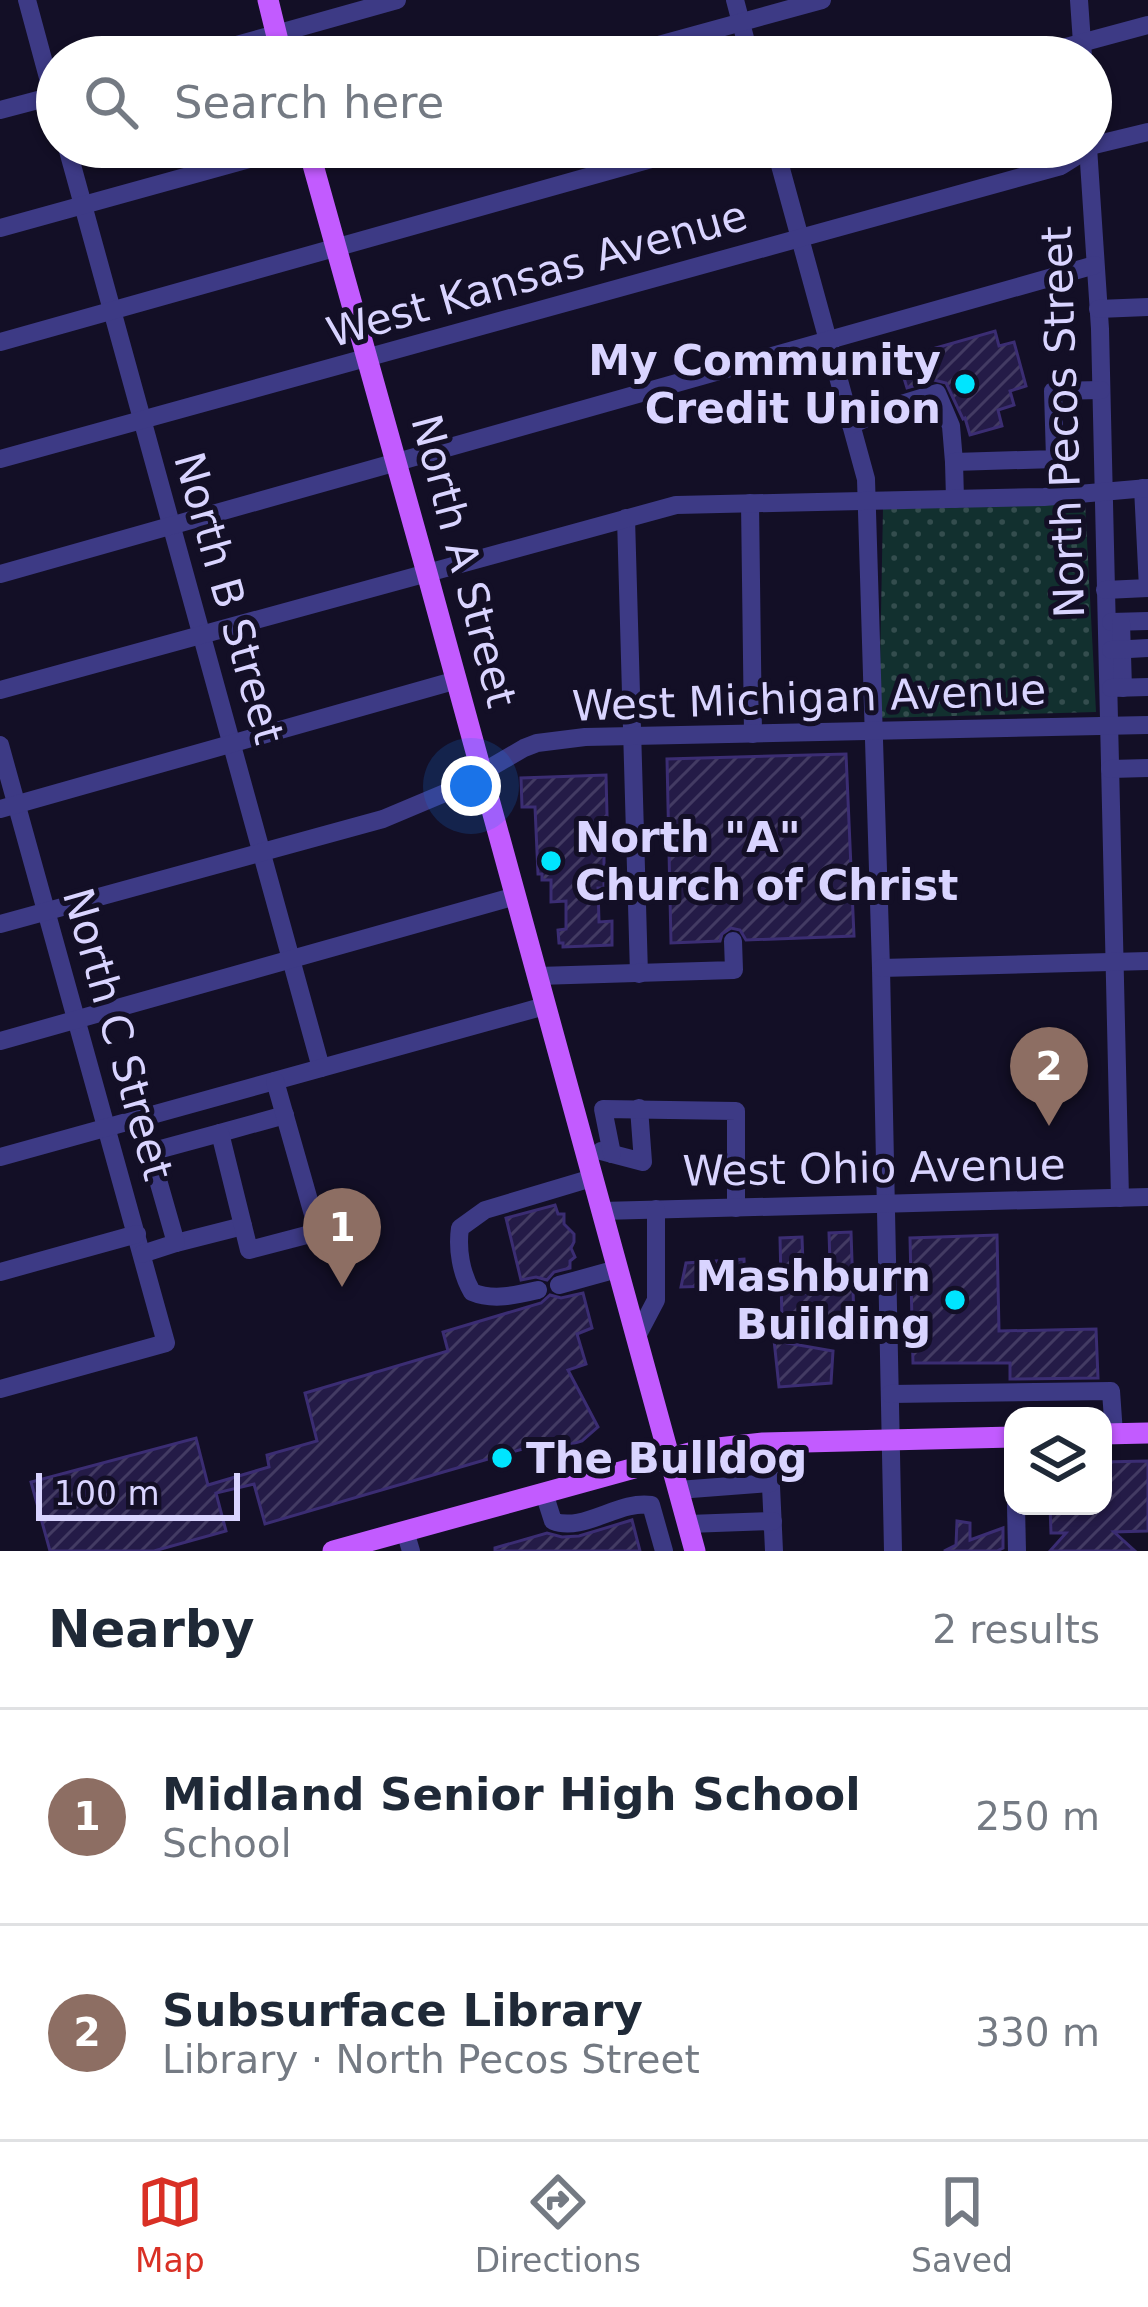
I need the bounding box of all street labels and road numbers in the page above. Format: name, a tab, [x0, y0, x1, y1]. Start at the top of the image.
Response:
street label: West Kansas Avenue	[321, 191, 753, 357]
street label: North Pecos Street	[1032, 225, 1094, 619]
street label: North A Street	[401, 410, 527, 712]
street label: North B Street	[164, 447, 294, 749]
street label: West Michigan Avenue	[571, 665, 1047, 731]
street label: North C Street	[53, 883, 183, 1185]
street label: West Ohio Avenue	[682, 1140, 1066, 1196]

